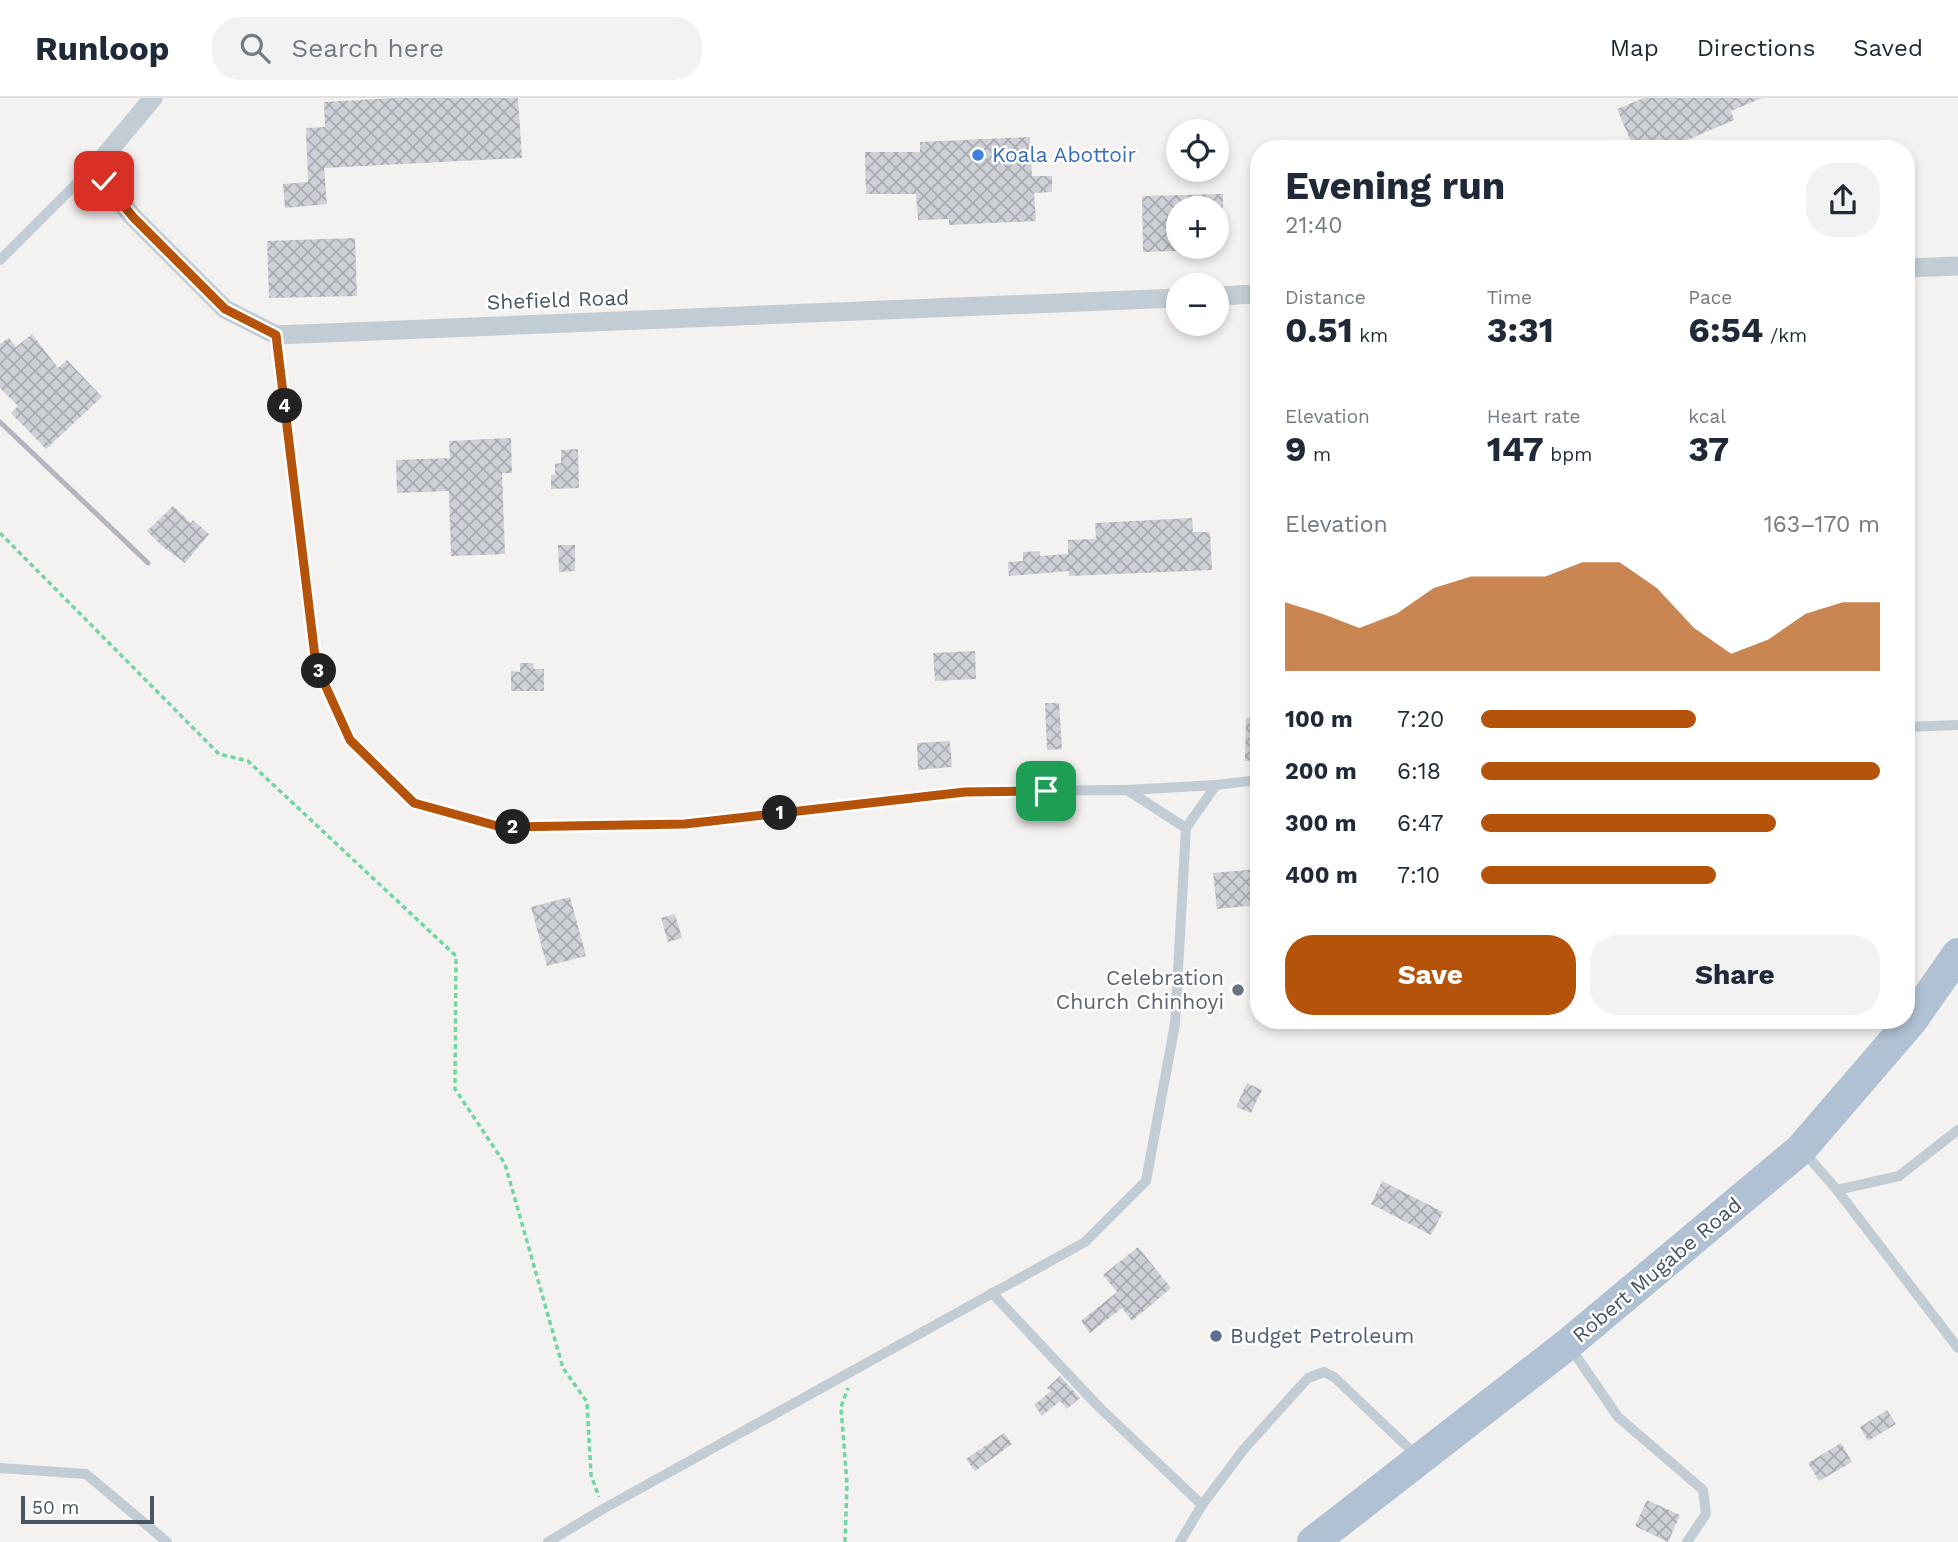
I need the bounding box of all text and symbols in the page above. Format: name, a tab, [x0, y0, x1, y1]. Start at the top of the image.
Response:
search box	[212, 17, 702, 80]
text: Runloop	[35, 29, 170, 68]
icon: search	[236, 29, 274, 67]
text: Search here	[292, 33, 444, 63]
text: Map	[1610, 34, 1659, 62]
text: Directions	[1697, 34, 1815, 62]
text: Saved	[1853, 34, 1923, 62]
map controls	[1166, 119, 1229, 336]
button: locate	[1166, 119, 1229, 182]
place label: Koala Abottoir	[992, 142, 1136, 167]
marker: Koala Abottoir	[970, 147, 986, 163]
pin	[74, 151, 134, 211]
icon: check	[85, 162, 123, 200]
button: share	[1806, 163, 1880, 237]
text: Evening run	[1285, 164, 1505, 208]
button: +	[1166, 196, 1229, 259]
text: 21:40	[1285, 212, 1343, 239]
button: −	[1166, 273, 1229, 336]
street label: Shefield Road	[486, 285, 630, 314]
text: Distance	[1285, 286, 1366, 309]
text: Time	[1487, 286, 1532, 309]
text: Pace	[1688, 286, 1732, 309]
text: 0.51	[1285, 309, 1353, 351]
text: 3:31	[1487, 309, 1554, 351]
text: 6:54	[1688, 309, 1763, 351]
text: km	[1353, 324, 1388, 347]
text: /km	[1763, 324, 1807, 347]
pin: 4	[268, 388, 302, 424]
text: 4	[278, 394, 291, 417]
text: Elevation	[1285, 405, 1370, 428]
text: Heart rate	[1487, 405, 1581, 428]
text: kcal	[1688, 405, 1726, 428]
text: 9	[1285, 428, 1307, 470]
text: 147	[1487, 428, 1544, 470]
text: 37	[1688, 428, 1729, 470]
text: m	[1307, 443, 1331, 466]
text: bpm	[1544, 443, 1592, 466]
text: Elevation	[1285, 511, 1388, 538]
text: 163–170 m	[1764, 511, 1880, 538]
pin: 3	[302, 654, 336, 688]
text: 3	[313, 659, 324, 682]
text: 100 m	[1285, 706, 1353, 733]
text: 7:20	[1397, 706, 1444, 733]
text: 200 m	[1285, 758, 1357, 785]
text: 6:18	[1397, 758, 1441, 785]
pin	[1016, 761, 1076, 821]
icon: arrive	[1027, 772, 1065, 810]
pin: 1	[762, 796, 798, 830]
text: 1	[775, 801, 784, 824]
pin: 2	[496, 810, 530, 844]
text: 300 m	[1285, 810, 1356, 837]
text: 6:47	[1397, 810, 1444, 837]
text: 2	[507, 815, 518, 838]
text: 400 m	[1285, 862, 1358, 889]
text: 7:10	[1397, 862, 1440, 889]
button: Save	[1285, 935, 1576, 1015]
button: Share	[1590, 935, 1880, 1015]
place label: Celebration Church Chinhoyi	[1056, 965, 1224, 1014]
marker: Celebration Church Chinhoyi	[1230, 982, 1246, 998]
street label: Robert Mugabe Road	[1567, 1192, 1746, 1348]
place label: Budget Petroleum	[1230, 1323, 1414, 1348]
marker: Budget Petroleum	[1208, 1328, 1224, 1344]
scale bar	[21, 1493, 154, 1525]
text: 50 m	[32, 1496, 79, 1519]

